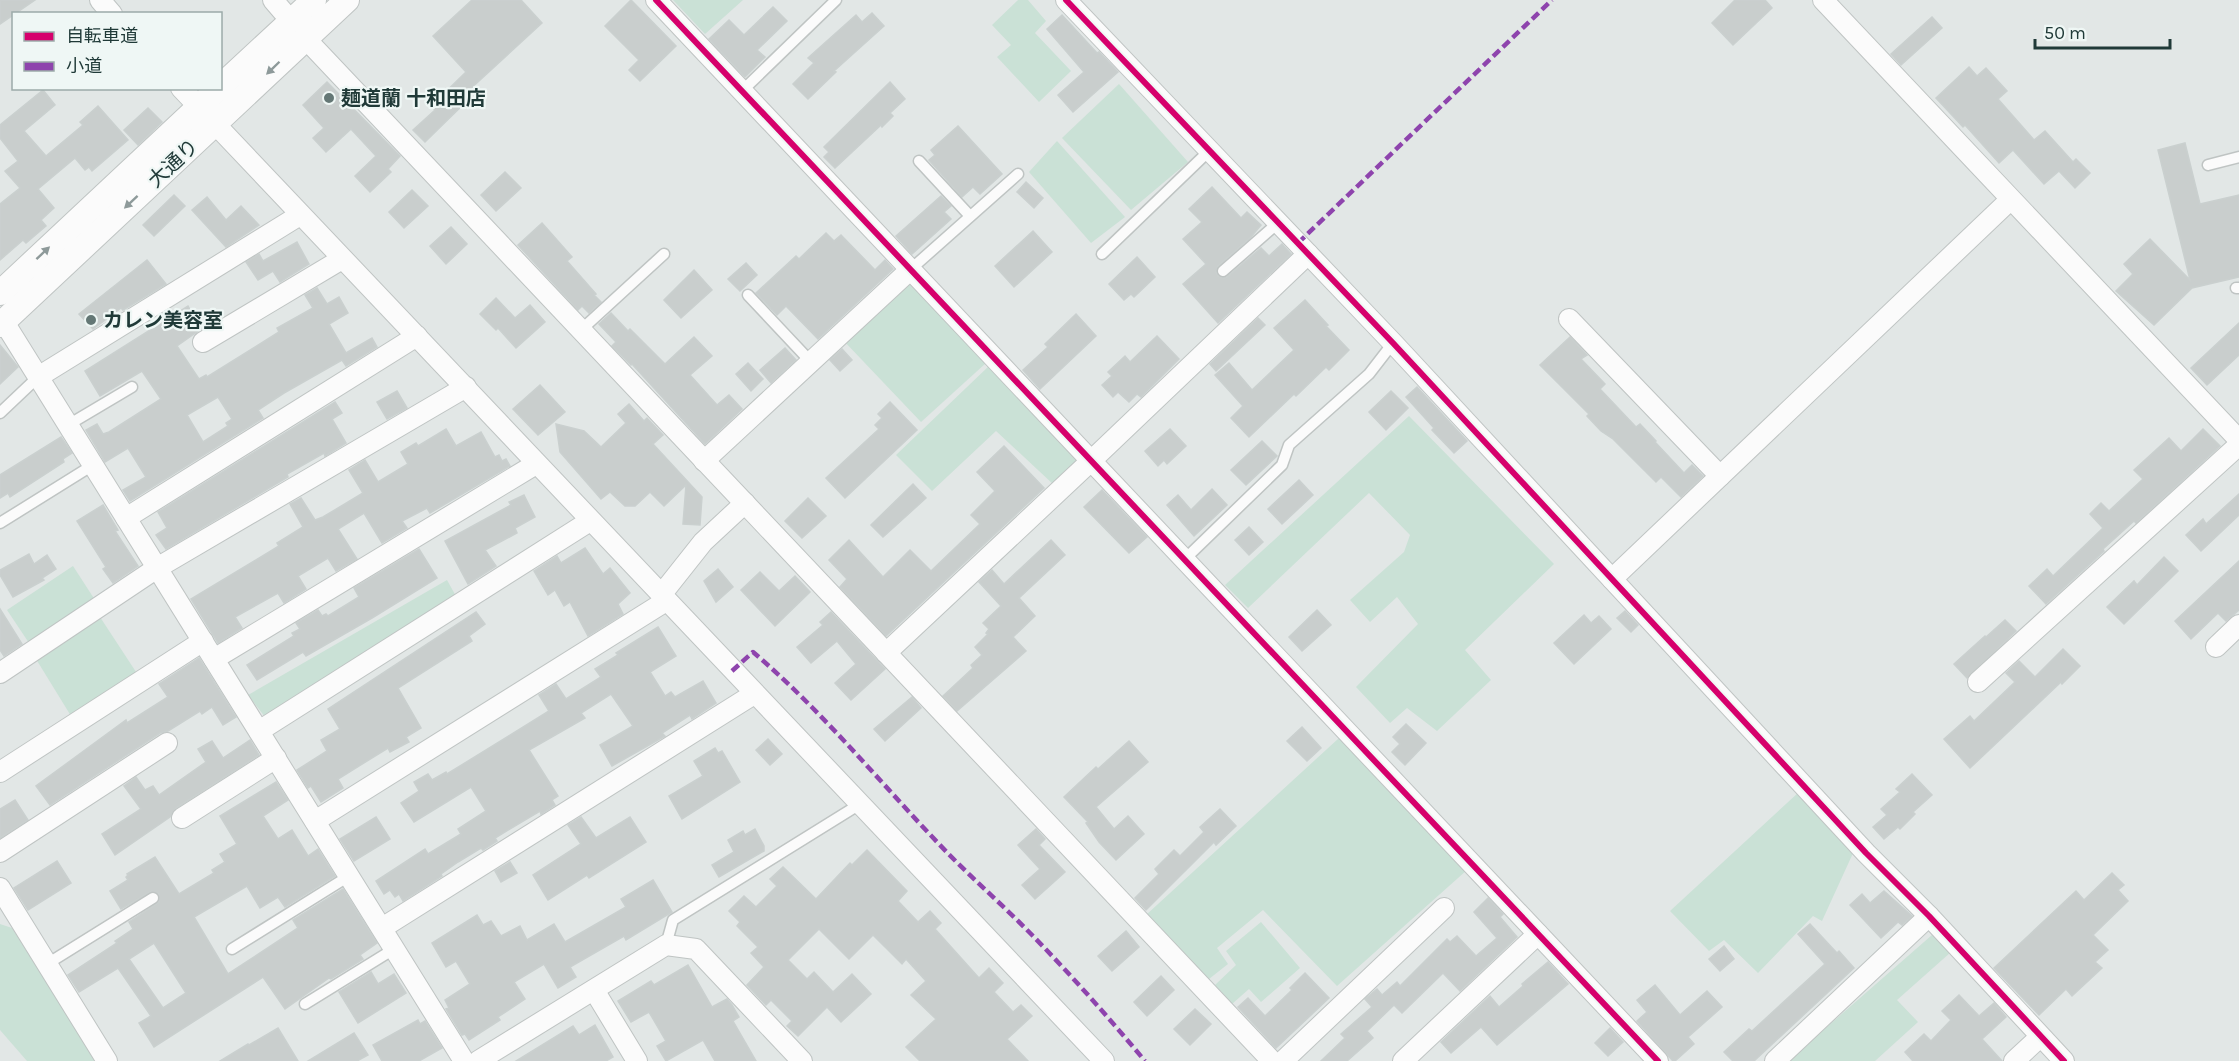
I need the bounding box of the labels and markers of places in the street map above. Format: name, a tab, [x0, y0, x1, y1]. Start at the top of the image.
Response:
place label: 麺道蘭 十和田店	[341, 87, 486, 110]
marker: 麺道蘭 十和田店	[322, 91, 336, 105]
place label: カレン美容室	[103, 309, 223, 332]
marker: カレン美容室	[84, 313, 98, 327]

